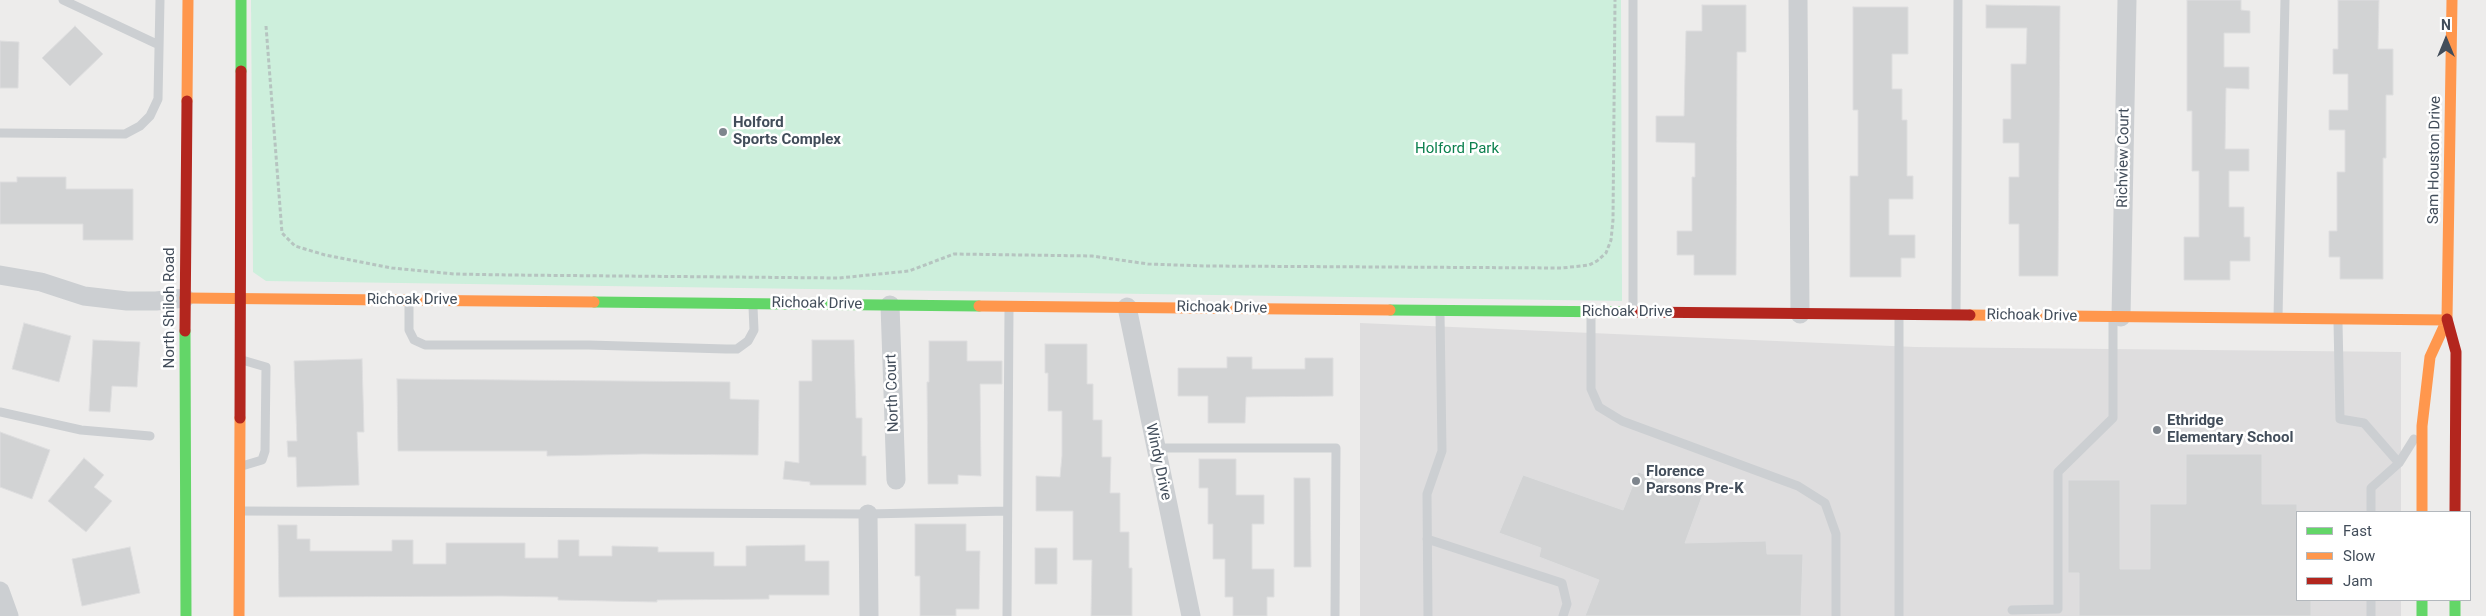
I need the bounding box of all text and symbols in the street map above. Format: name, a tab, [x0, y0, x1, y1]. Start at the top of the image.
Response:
north arrow	[2421, 15, 2471, 65]
text: N	[2441, 17, 2451, 33]
street label: Sam Houston Drive	[2425, 96, 2445, 224]
street label: Richview Court	[2114, 108, 2134, 208]
place label: Holford Sports Complex	[733, 114, 841, 149]
marker: Holford Sports Complex	[717, 126, 729, 138]
park label: Holford Park	[1415, 140, 1499, 158]
street label: North Shiloh Road	[161, 247, 179, 369]
street label: Richoak Drive	[367, 291, 457, 309]
street label: Richoak Drive	[771, 294, 863, 314]
street label: Richoak Drive	[1176, 298, 1268, 318]
street label: Richoak Drive	[1582, 303, 1672, 321]
street label: Richoak Drive	[1986, 306, 2078, 326]
street label: North Court	[883, 353, 903, 433]
place label: Ethridge Elementary School	[2167, 412, 2293, 447]
street label: Windy Drive	[1141, 422, 1175, 502]
marker: Ethridge Elementary School	[2151, 424, 2163, 436]
place label: Florence Parsons Pre-K	[1646, 463, 1744, 498]
marker: Florence Parsons Pre-K	[1630, 475, 1642, 487]
legend	[2296, 511, 2471, 601]
text: Fast	[2343, 522, 2372, 540]
text: Slow	[2343, 547, 2375, 565]
text: Jam	[2343, 572, 2373, 590]

